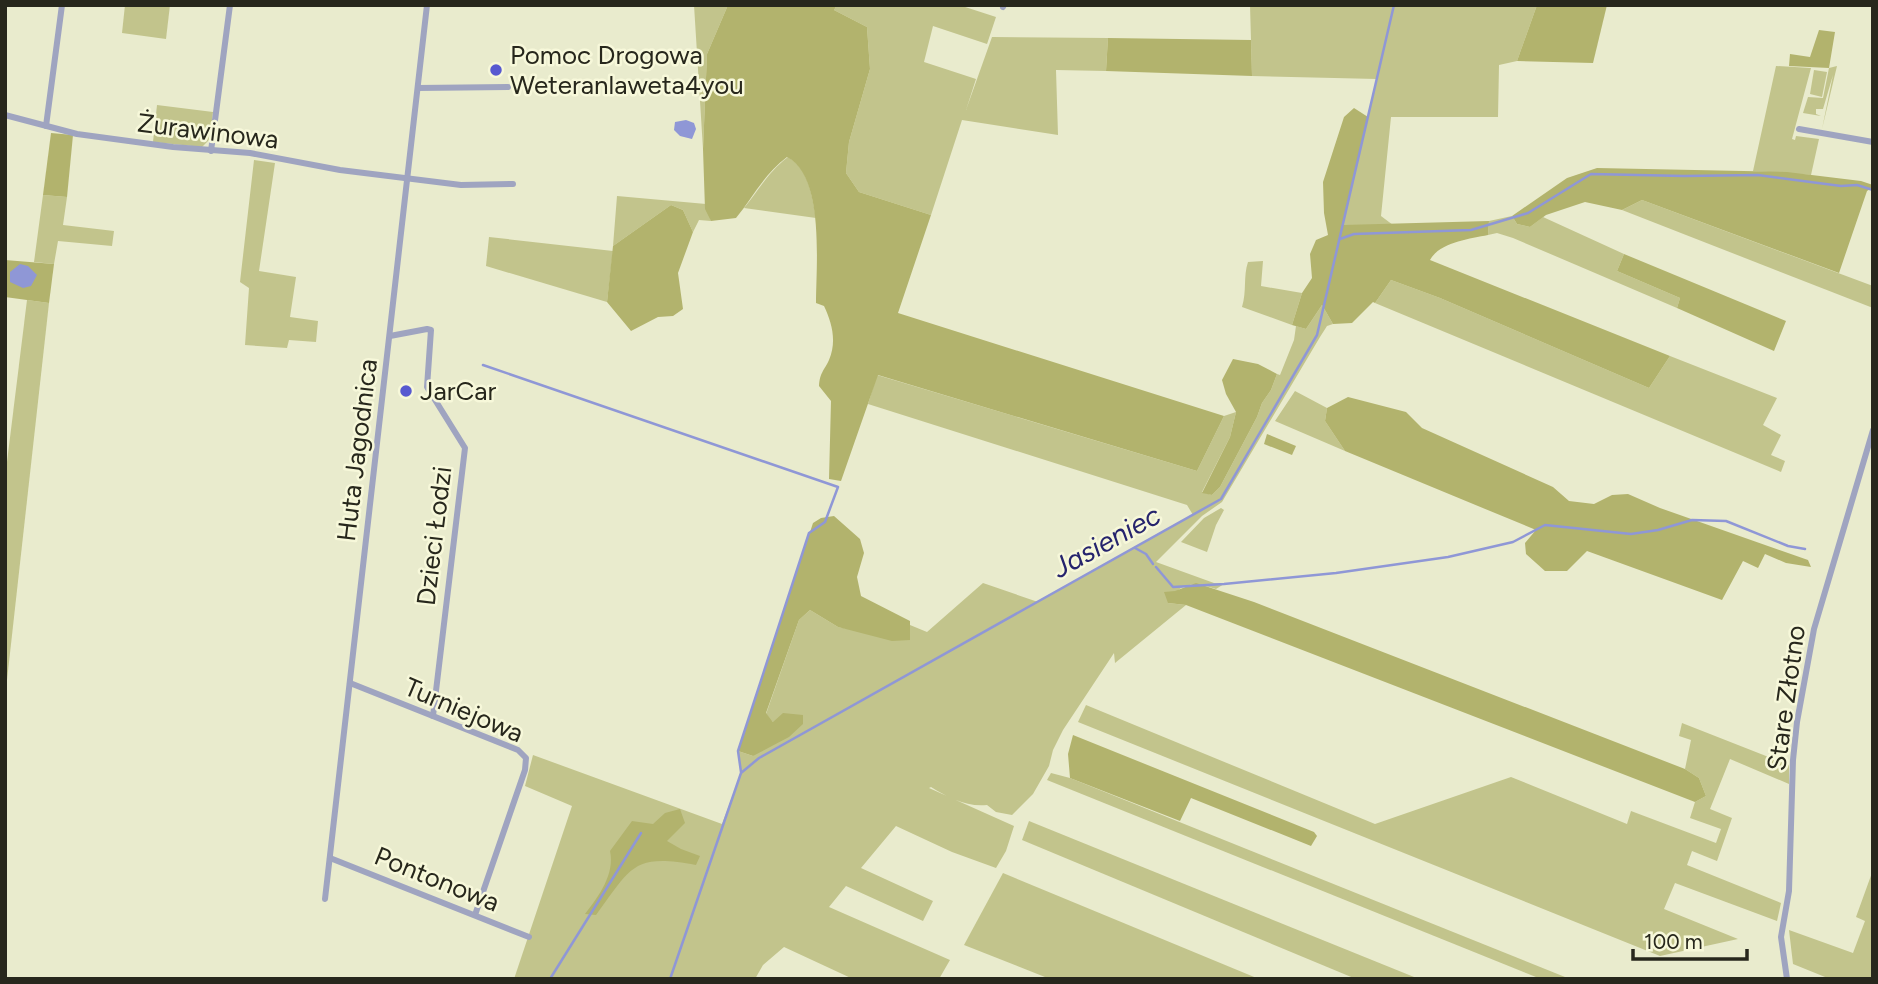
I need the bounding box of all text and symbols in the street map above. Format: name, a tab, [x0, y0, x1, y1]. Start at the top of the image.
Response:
place label: Pomoc Drogowa Weteranlaweta4you	[510, 39, 744, 101]
marker: Pomoc Drogowa Weteranlaweta4you	[488, 62, 504, 78]
street label: Żurawinowa	[136, 106, 280, 156]
street label: Huta Jagodnica	[330, 357, 384, 543]
place label: JarCar	[420, 375, 496, 407]
marker: JarCar	[398, 383, 414, 399]
street label: Dzieci Łodzi	[410, 465, 458, 607]
water label: Jasieniec	[1045, 497, 1166, 585]
street label: Stare Złotno	[1760, 623, 1812, 773]
street label: Turniejowa	[400, 671, 528, 749]
street label: Pontonowa	[370, 839, 504, 919]
scale bar	[1633, 918, 1747, 962]
text: 100 m	[1644, 929, 1703, 954]

